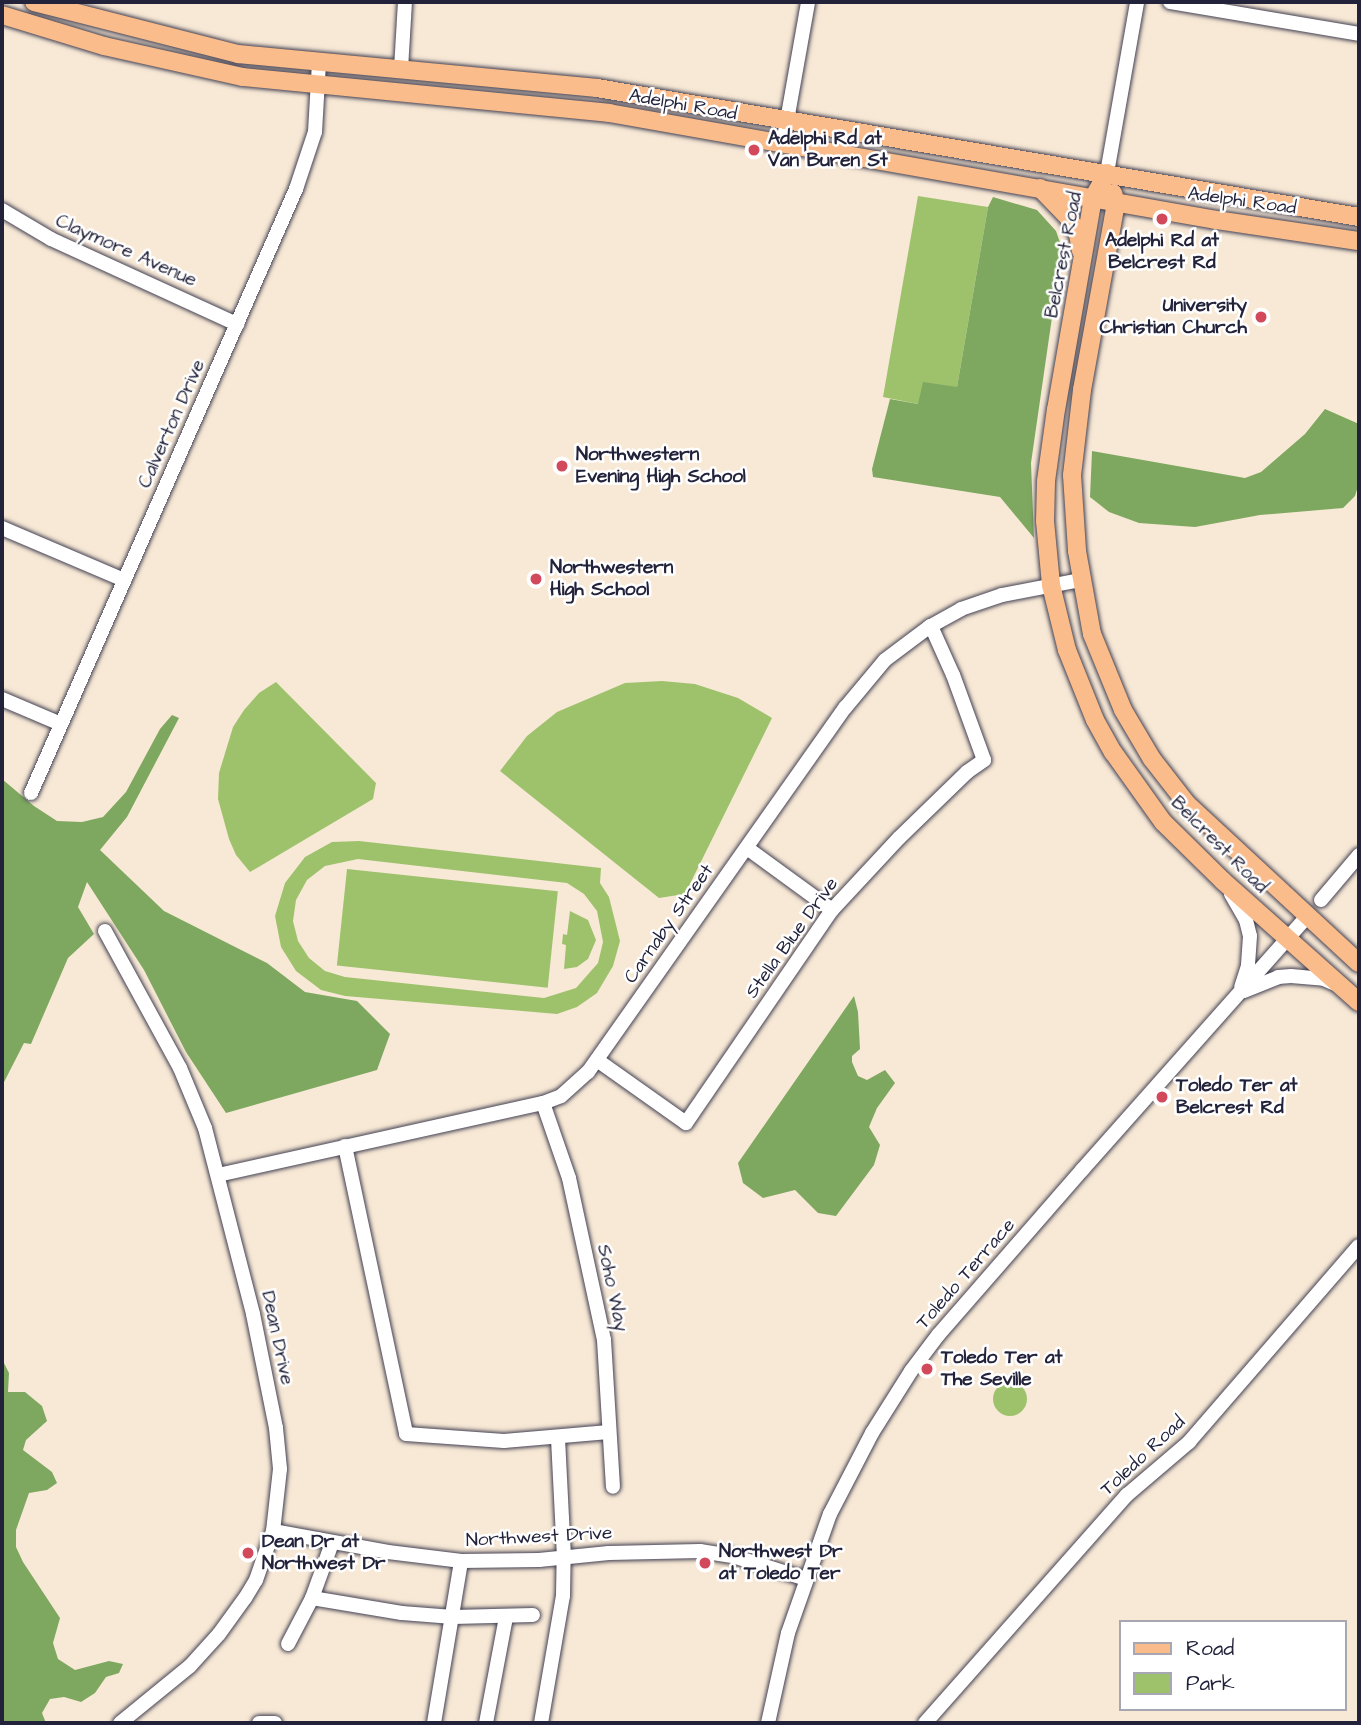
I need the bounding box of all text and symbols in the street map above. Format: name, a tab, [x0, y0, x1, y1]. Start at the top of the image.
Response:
street label: Adelphi Road	[627, 84, 739, 126]
place label: Adelphi Rd at Van Buren St	[768, 128, 888, 172]
marker: Adelphi Rd at Van Buren St	[746, 142, 762, 158]
street label: Adelphi Road	[1186, 182, 1298, 220]
street label: Belcrest Road	[1041, 190, 1087, 320]
street label: Claymore Avenue	[52, 210, 200, 292]
marker: Adelphi Rd at Belcrest Rd	[1154, 211, 1170, 227]
place label: Adelphi Rd at Belcrest Rd	[1105, 230, 1219, 274]
place label: University Christian Church	[1099, 295, 1247, 339]
marker: University Christian Church	[1253, 309, 1269, 325]
street label: Calverton Drive	[134, 356, 210, 492]
place label: Northwestern Evening High School	[576, 444, 746, 488]
marker: Northwestern Evening High School	[554, 458, 570, 474]
place label: Northwestern High School	[550, 557, 673, 601]
marker: Northwestern High School	[528, 571, 544, 587]
street label: Belcrest Road	[1166, 792, 1272, 898]
street label: Carnaby Street	[619, 860, 719, 988]
street label: Stella Blue Drive	[741, 873, 843, 1003]
place label: Toledo Ter at Belcrest Rd	[1176, 1075, 1297, 1119]
marker: Toledo Ter at Belcrest Rd	[1154, 1089, 1170, 1105]
street label: Toledo Terrace	[912, 1214, 1020, 1334]
street label: Soho Way	[592, 1242, 632, 1334]
street label: Dean Drive	[256, 1289, 298, 1387]
place label: Toledo Ter at The Seville	[941, 1347, 1062, 1391]
marker: Toledo Ter at The Seville	[919, 1361, 935, 1377]
street label: Toledo Road	[1096, 1411, 1190, 1501]
street label: Northwest Drive	[465, 1522, 613, 1552]
place label: Dean Dr at Northwest Dr	[262, 1531, 385, 1575]
place label: Northwest Dr at Toledo Ter	[719, 1541, 842, 1585]
marker: Dean Dr at Northwest Dr	[240, 1545, 256, 1561]
marker: Northwest Dr at Toledo Ter	[697, 1555, 713, 1571]
legend	[1120, 1620, 1347, 1711]
text: Road	[1186, 1634, 1234, 1663]
text: Park	[1186, 1669, 1235, 1698]

